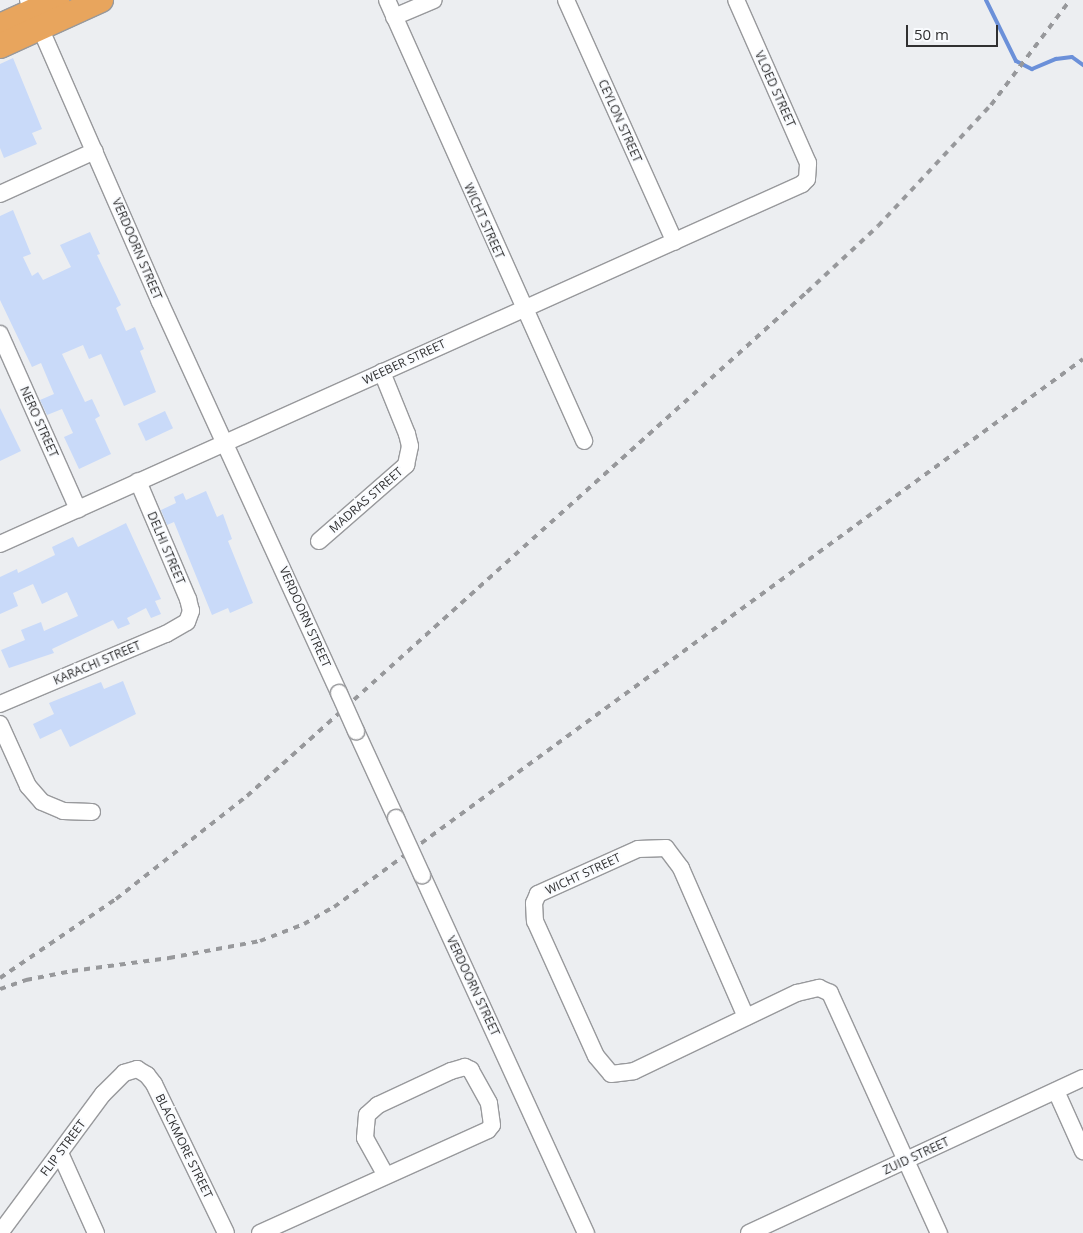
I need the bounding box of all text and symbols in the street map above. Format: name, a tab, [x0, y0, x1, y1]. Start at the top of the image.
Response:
scale bar	[908, 15, 1000, 47]
text: 50 m	[914, 24, 949, 44]
street label: VLOED STREET	[752, 49, 798, 129]
street label: CEYLON STREET	[595, 77, 645, 165]
street label: WICHT STREET	[461, 181, 507, 261]
street label: VERDOORN STREET	[109, 196, 165, 302]
street label: WEEBER STREET	[360, 336, 448, 388]
street label: NERO STREET	[17, 384, 61, 460]
street label: MADRAS STREET	[326, 464, 406, 536]
street label: DELHI STREET	[144, 510, 188, 586]
street label: VERDOORN STREET	[276, 564, 334, 670]
street label: KARACHI STREET	[51, 638, 143, 688]
street label: WICHT STREET	[543, 850, 623, 898]
street label: VERDOORN STREET	[444, 934, 502, 1038]
street label: BLACKMORE STREET	[152, 1091, 216, 1201]
street label: FLIP STREET	[37, 1117, 89, 1179]
street label: ZUID STREET	[881, 1134, 951, 1178]

